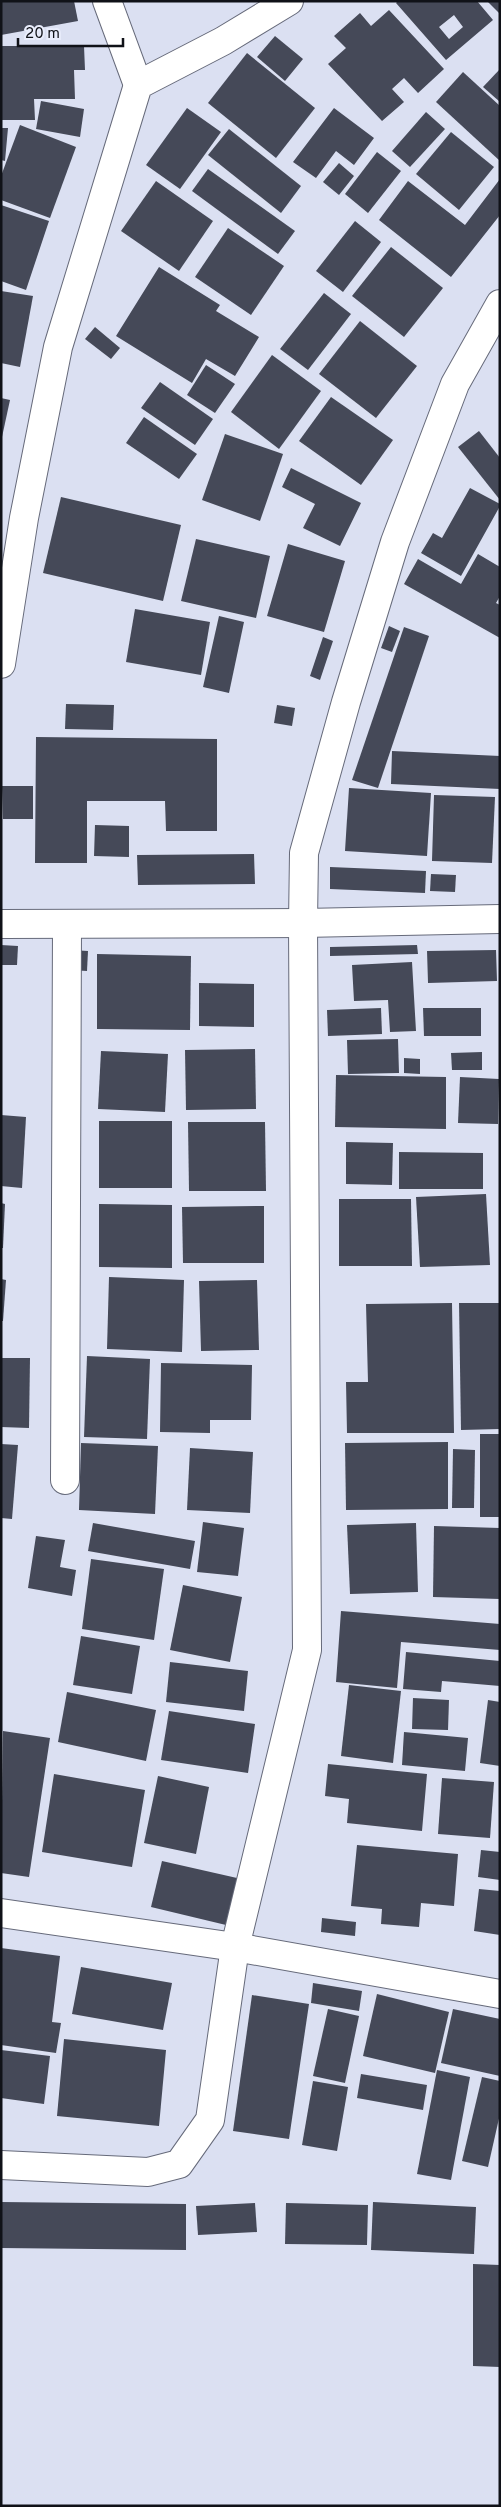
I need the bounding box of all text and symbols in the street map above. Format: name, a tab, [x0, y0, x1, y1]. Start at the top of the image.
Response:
scale bar	[18, 15, 122, 47]
text: 20 m	[25, 25, 60, 44]

